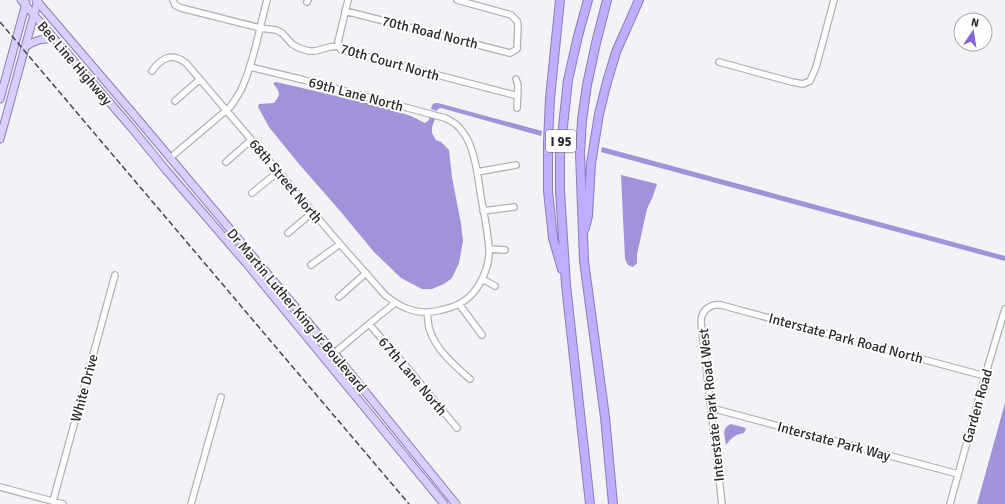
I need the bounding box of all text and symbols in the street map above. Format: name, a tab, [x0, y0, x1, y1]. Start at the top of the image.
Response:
street label: 70th Road North	[380, 12, 480, 53]
north arrow	[953, 12, 993, 52]
text: N	[970, 16, 980, 30]
street label: Bee Line Highway	[34, 18, 116, 109]
street label: 70th Court North	[338, 40, 441, 85]
street label: 69th Lane North	[307, 74, 405, 115]
road number: I 95	[546, 130, 576, 152]
street label: 68th Street North	[245, 136, 326, 227]
street label: Dr Martin Luther King Jr Boulevard	[223, 225, 370, 395]
street label: Interstate Park Road North	[767, 310, 925, 367]
street label: Interstate Park Road West	[695, 327, 728, 482]
street label: 67th Lane North	[375, 334, 450, 419]
street label: White Drive	[67, 352, 102, 424]
street label: Garden Road	[959, 367, 996, 445]
street label: Interstate Park Way	[775, 418, 893, 465]

